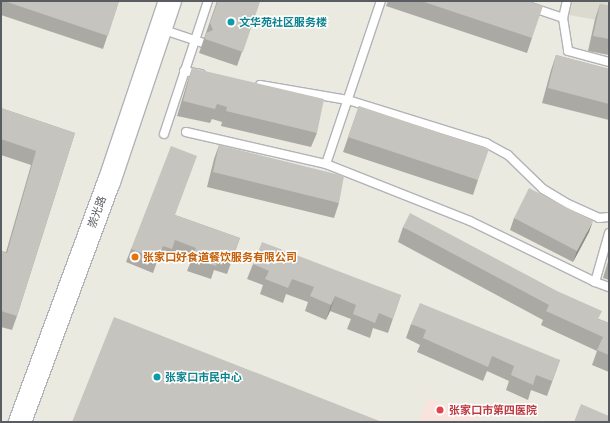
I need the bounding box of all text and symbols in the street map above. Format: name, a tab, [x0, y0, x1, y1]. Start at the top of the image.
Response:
place label: 文华苑社区服务楼	[239, 15, 327, 29]
marker: 文华苑社区服务楼	[226, 17, 236, 27]
street label: 崇光路	[85, 194, 109, 230]
place label: 张家口好食道餐饮服务有限公司	[143, 250, 297, 264]
marker: 张家口好食道餐饮服务有限公司	[130, 252, 140, 262]
place label: 张家口市民中心	[165, 370, 242, 384]
marker: 张家口市民中心	[152, 372, 162, 382]
place label: 张家口市第四医院	[449, 403, 537, 417]
marker: 张家口市第四医院	[434, 404, 446, 416]

